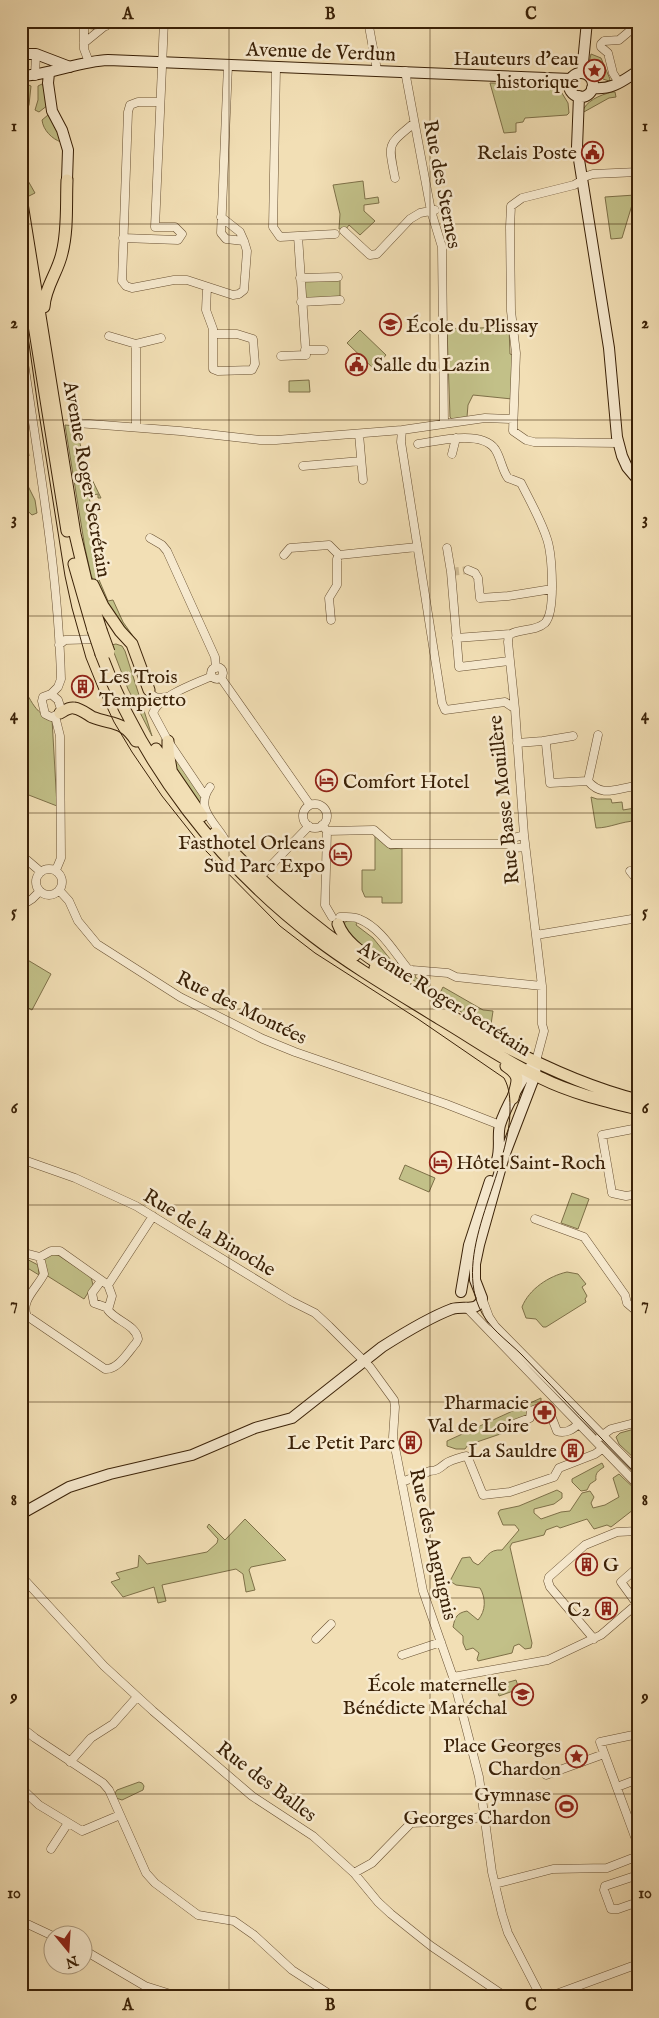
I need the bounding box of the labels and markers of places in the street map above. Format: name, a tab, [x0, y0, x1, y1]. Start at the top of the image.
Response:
place label: Hauteurs d'eau historique	[454, 47, 579, 95]
place icon: Hauteurs d'eau historique	[583, 58, 607, 82]
public building icon: Relais Poste	[581, 140, 605, 164]
place label: Relais Poste	[477, 141, 577, 166]
school or university icon: École du Plissay	[378, 313, 402, 337]
place label: École du Plissay	[406, 314, 538, 339]
public building icon: Salle du Lazin	[345, 352, 369, 376]
place label: Salle du Lazin	[373, 353, 490, 378]
place label: Les Trois Tempietto	[99, 665, 186, 713]
building icon: Les Trois Tempietto	[71, 675, 95, 699]
hotel icon: Comfort Hotel	[315, 769, 339, 793]
place label: Comfort Hotel	[343, 770, 470, 795]
place label: Fasthotel Orleans Sud Parc Expo	[178, 831, 325, 879]
hotel icon: Fasthotel Orleans Sud Parc Expo	[329, 842, 353, 866]
hotel icon: Hôtel Saint-Roch	[428, 1150, 452, 1174]
place label: Hôtel Saint-Roch	[456, 1151, 606, 1176]
place label: Pharmacie Val de Loire	[427, 1391, 529, 1439]
pharmacy icon: Pharmacie Val de Loire	[533, 1401, 557, 1425]
building icon: Le Petit Parc	[399, 1430, 423, 1454]
place label: Le Petit Parc	[287, 1431, 395, 1456]
building icon: La Sauldre	[561, 1438, 585, 1462]
place label: La Sauldre	[468, 1439, 557, 1464]
building icon: G	[575, 1552, 599, 1576]
place label: G	[603, 1553, 619, 1578]
building icon: C2	[595, 1597, 619, 1621]
place label: C2	[567, 1598, 591, 1623]
place label: École maternelle Bénédicte Maréchal	[342, 1673, 508, 1721]
school or university icon: École maternelle Bénédicte Maréchal	[511, 1683, 535, 1707]
place label: Place Georges Chardon	[443, 1734, 561, 1782]
place icon: Place Georges Chardon	[565, 1745, 589, 1769]
place label: Gymnase Georges Chardon	[403, 1783, 551, 1831]
sports icon: Gymnase Georges Chardon	[555, 1794, 579, 1818]

